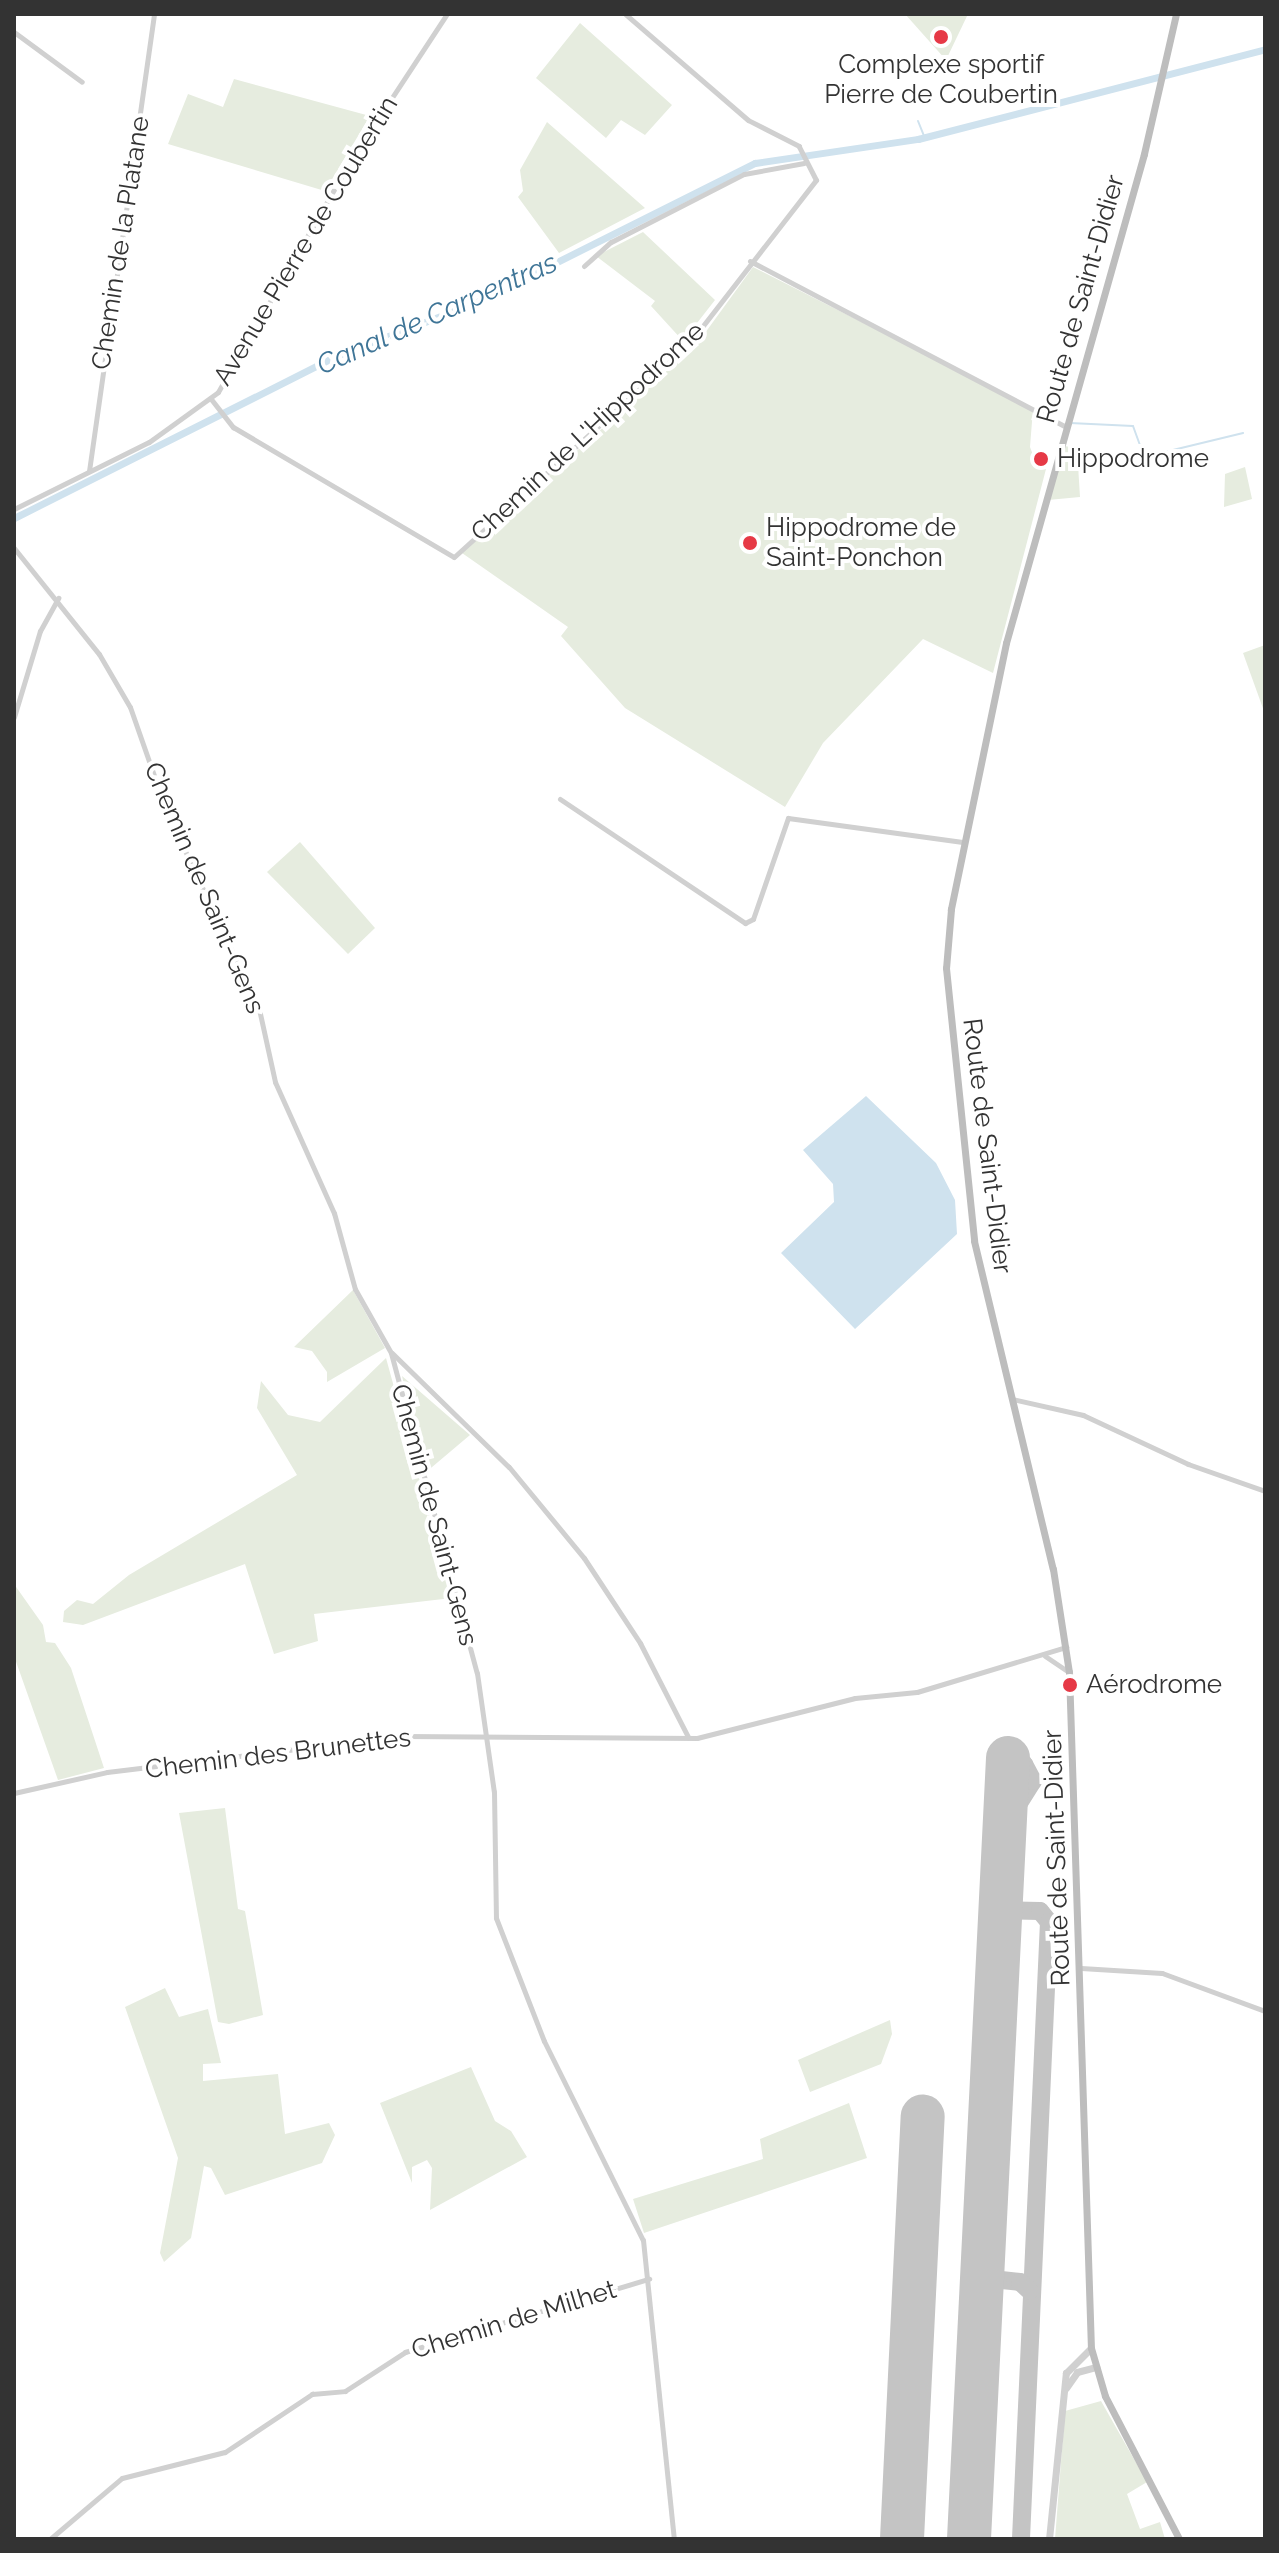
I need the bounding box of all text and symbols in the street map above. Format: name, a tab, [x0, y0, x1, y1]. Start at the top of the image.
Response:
marker: Complexe sportif Pierre de Coubertin	[932, 28, 950, 46]
place label: Complexe sportif Pierre de Coubertin	[824, 49, 1058, 110]
street label: Avenue Pierre de Coubertin	[207, 91, 405, 391]
street label: Chemin de la Platane	[86, 114, 156, 372]
street label: Route de Saint-Didier	[1031, 171, 1131, 427]
water label: Canal de Carpentras	[311, 246, 563, 382]
street label: Chemin de L'Hippodrome	[465, 316, 711, 548]
place label: Hippodrome	[1057, 443, 1209, 475]
marker: Hippodrome	[1032, 450, 1050, 468]
place label: Hippodrome de Saint-Ponchon	[766, 512, 956, 574]
marker: Hippodrome de Saint-Ponchon	[741, 534, 759, 552]
street label: Chemin de Saint-Gens	[137, 758, 271, 1018]
street label: Route de Saint-Didier	[956, 1017, 1018, 1275]
street label: Chemin de Saint-Gens	[384, 1381, 484, 1649]
place label: Aérodrome	[1086, 1669, 1222, 1701]
marker: Aérodrome	[1061, 1676, 1079, 1694]
street label: Chemin des Brunettes	[143, 1722, 413, 1786]
street label: Route de Saint-Didier	[1037, 1729, 1077, 1987]
street label: Chemin de Milhet	[408, 2274, 620, 2366]

